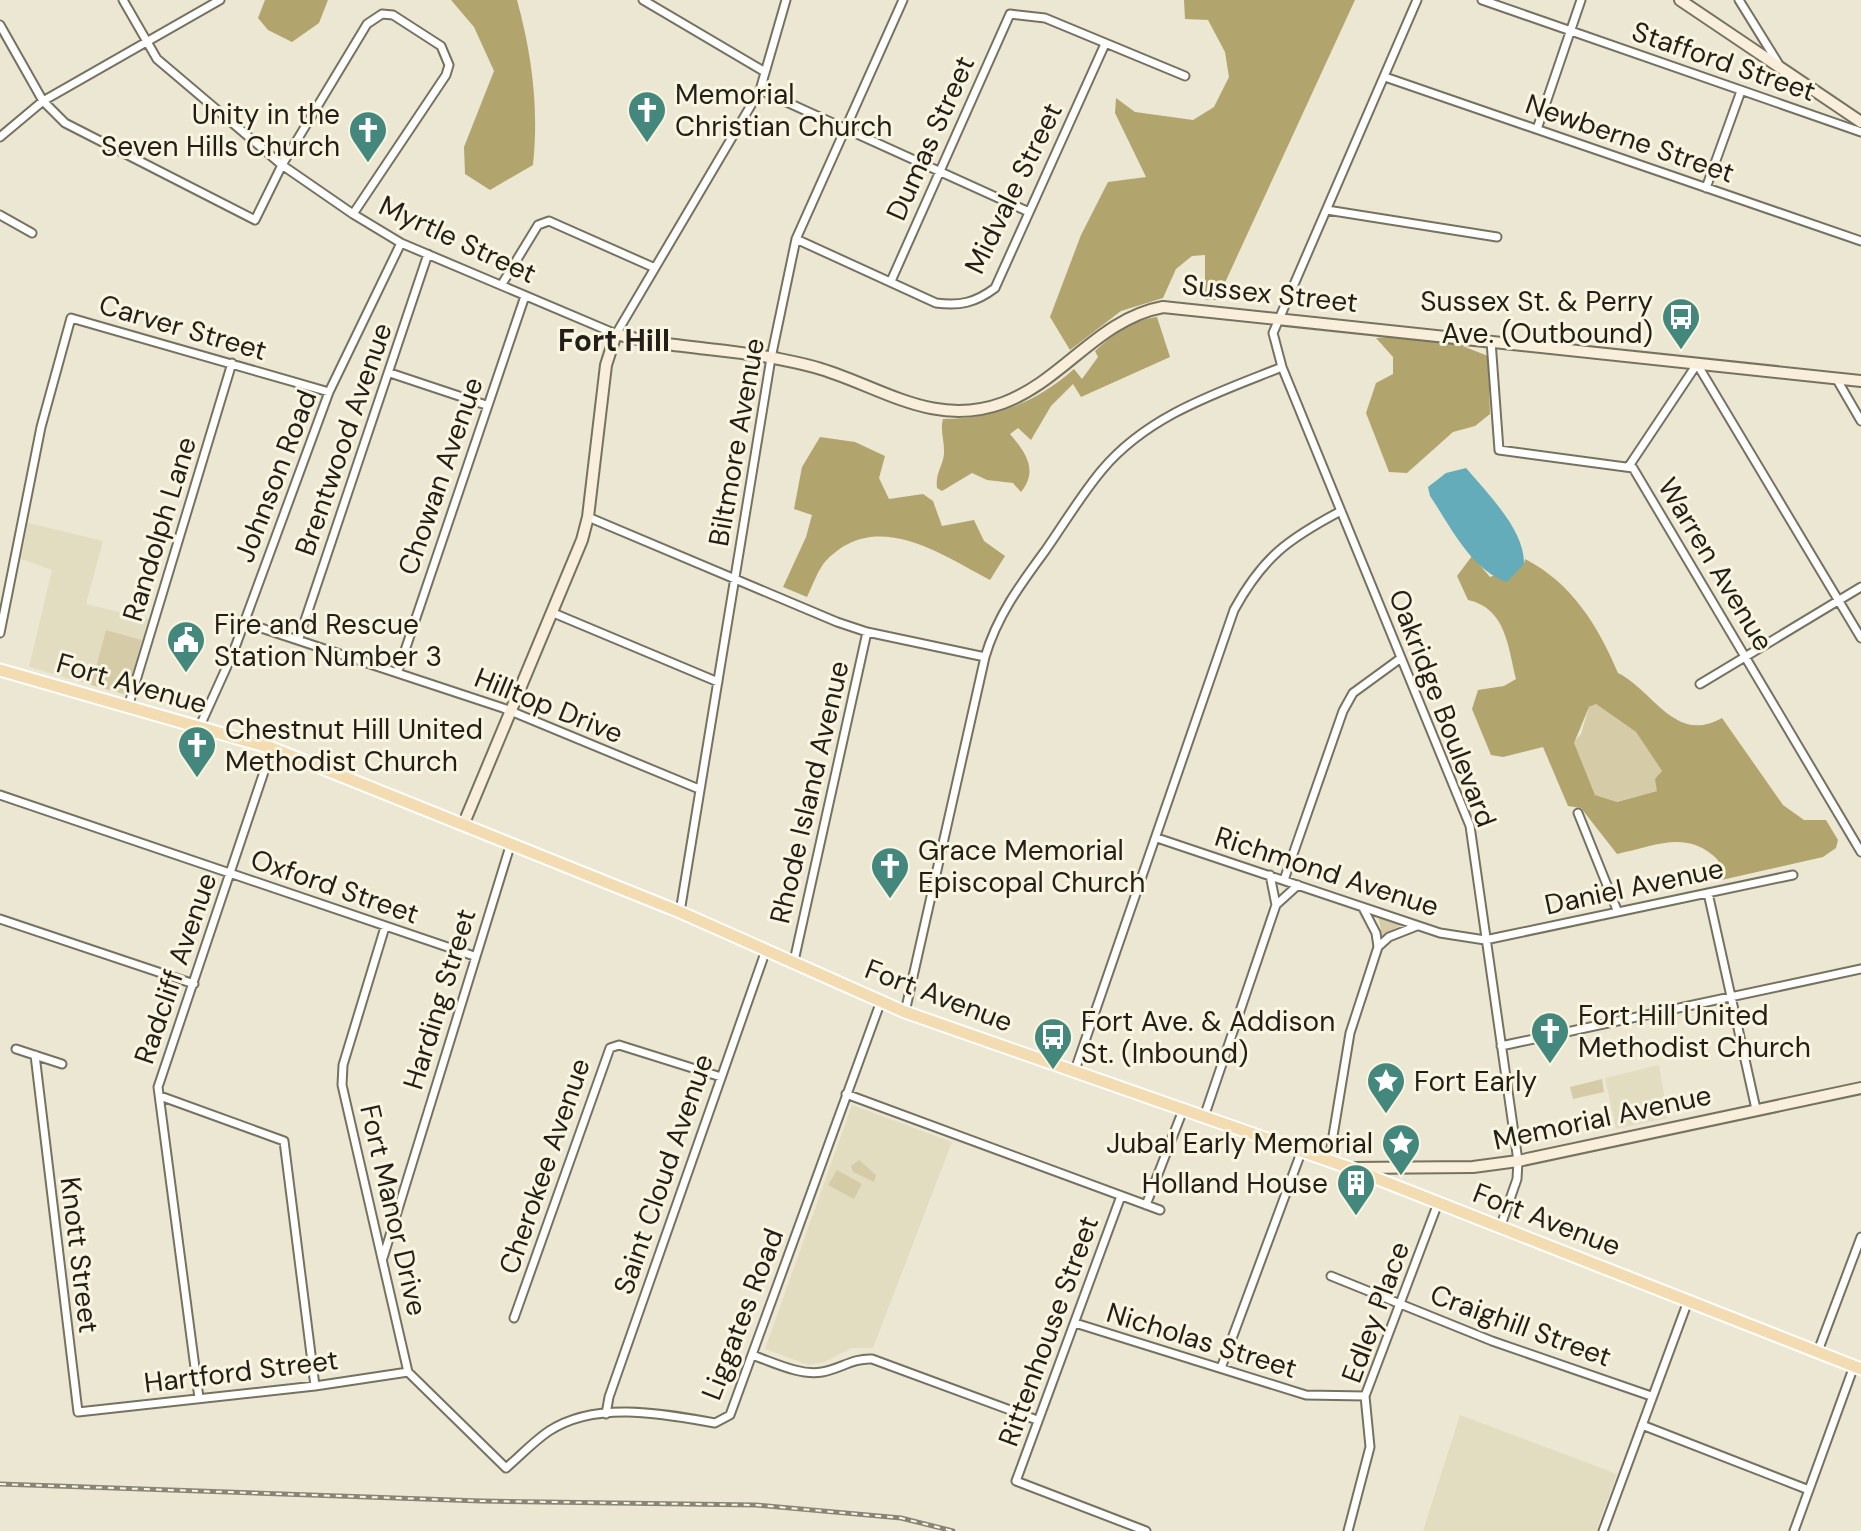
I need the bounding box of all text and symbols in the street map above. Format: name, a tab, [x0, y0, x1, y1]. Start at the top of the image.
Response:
street label: Stafford Street	[1627, 13, 1820, 110]
street label: Dumas Street	[878, 50, 983, 226]
place label: Memorial Christian Church	[675, 76, 892, 145]
street label: Newberne Street	[1520, 85, 1739, 192]
church icon: Memorial Christian Church	[626, 89, 668, 144]
place label: Unity in the Seven Hills Church	[101, 96, 340, 165]
street label: Midvale Street	[956, 96, 1071, 280]
church icon: Unity in the Seven Hills Church	[347, 109, 389, 164]
street label: Myrtle Street	[373, 187, 542, 292]
street label: Sussex Street	[1180, 266, 1360, 321]
place label: Sussex St. & Perry Ave. (Outbound)	[1420, 283, 1653, 352]
street label: Carver Street	[95, 286, 271, 369]
bus stop icon: Sussex St. & Perry Ave. (Outbound)	[1660, 296, 1702, 351]
street label: Brentwood Avenue	[286, 318, 401, 560]
district label: Fort Hill	[558, 321, 670, 360]
street label: Biltmore Avenue	[700, 335, 773, 549]
street label: Chowan Avenue	[389, 372, 492, 580]
street label: Johnson Road	[226, 385, 325, 568]
street label: Randolph Lane	[114, 432, 205, 626]
street label: Warren Avenue	[1649, 471, 1782, 658]
street label: Oakridge Boulevard	[1380, 584, 1505, 832]
place label: Fire and Rescue Station Number 3	[214, 606, 442, 675]
public building icon: Fire and Rescue Station Number 3	[165, 619, 207, 674]
street label: Fort Avenue	[52, 644, 211, 723]
street label: Rhode Island Avenue	[761, 657, 858, 927]
street label: Hilltop Drive	[469, 659, 628, 752]
place label: Chestnut Hill United Methodist Church	[225, 711, 483, 780]
church icon: Chestnut Hill United Methodist Church	[176, 724, 218, 779]
street label: Richmond Avenue	[1210, 818, 1443, 925]
place label: Grace Memorial Episcopal Church	[918, 832, 1145, 901]
street label: Oxford Street	[246, 840, 424, 933]
church icon: Grace Memorial Episcopal Church	[869, 845, 911, 900]
street label: Daniel Avenue	[1541, 849, 1727, 924]
street label: Radcliff Avenue	[125, 868, 225, 1069]
street label: Harding Street	[394, 904, 484, 1094]
street label: Fort Avenue	[860, 950, 1018, 1041]
place label: Fort Hill United Methodist Church	[1578, 997, 1811, 1066]
place label: Fort Ave. & Addison St. (Inbound)	[1081, 1003, 1335, 1072]
church icon: Fort Hill United Methodist Church	[1529, 1010, 1571, 1065]
bus stop icon: Fort Ave. & Addison St. (Inbound)	[1032, 1016, 1074, 1071]
street label: Saint Cloud Avenue	[605, 1049, 722, 1299]
street label: Cherokee Avenue	[490, 1053, 599, 1279]
place icon: Fort Early	[1365, 1060, 1407, 1115]
place label: Fort Early	[1414, 1063, 1537, 1100]
street label: Memorial Avenue	[1490, 1076, 1715, 1159]
street label: Fort Manor Drive	[351, 1101, 436, 1319]
place icon: Jubal Early Memorial	[1380, 1122, 1422, 1177]
place label: Jubal Early Memorial	[1106, 1125, 1373, 1162]
building icon: Holland House	[1335, 1162, 1377, 1217]
place label: Holland House	[1142, 1165, 1328, 1202]
street label: Fort Avenue	[1468, 1174, 1626, 1265]
street label: Knott Street	[52, 1175, 107, 1335]
street label: Rittenhouse Street	[990, 1211, 1107, 1451]
street label: Liggates Road	[693, 1223, 792, 1405]
street label: Edley Place	[1333, 1236, 1418, 1388]
street label: Craighill Street	[1425, 1276, 1616, 1375]
street label: Nicholas Street	[1102, 1294, 1302, 1387]
street label: Hartford Street	[142, 1341, 340, 1402]

